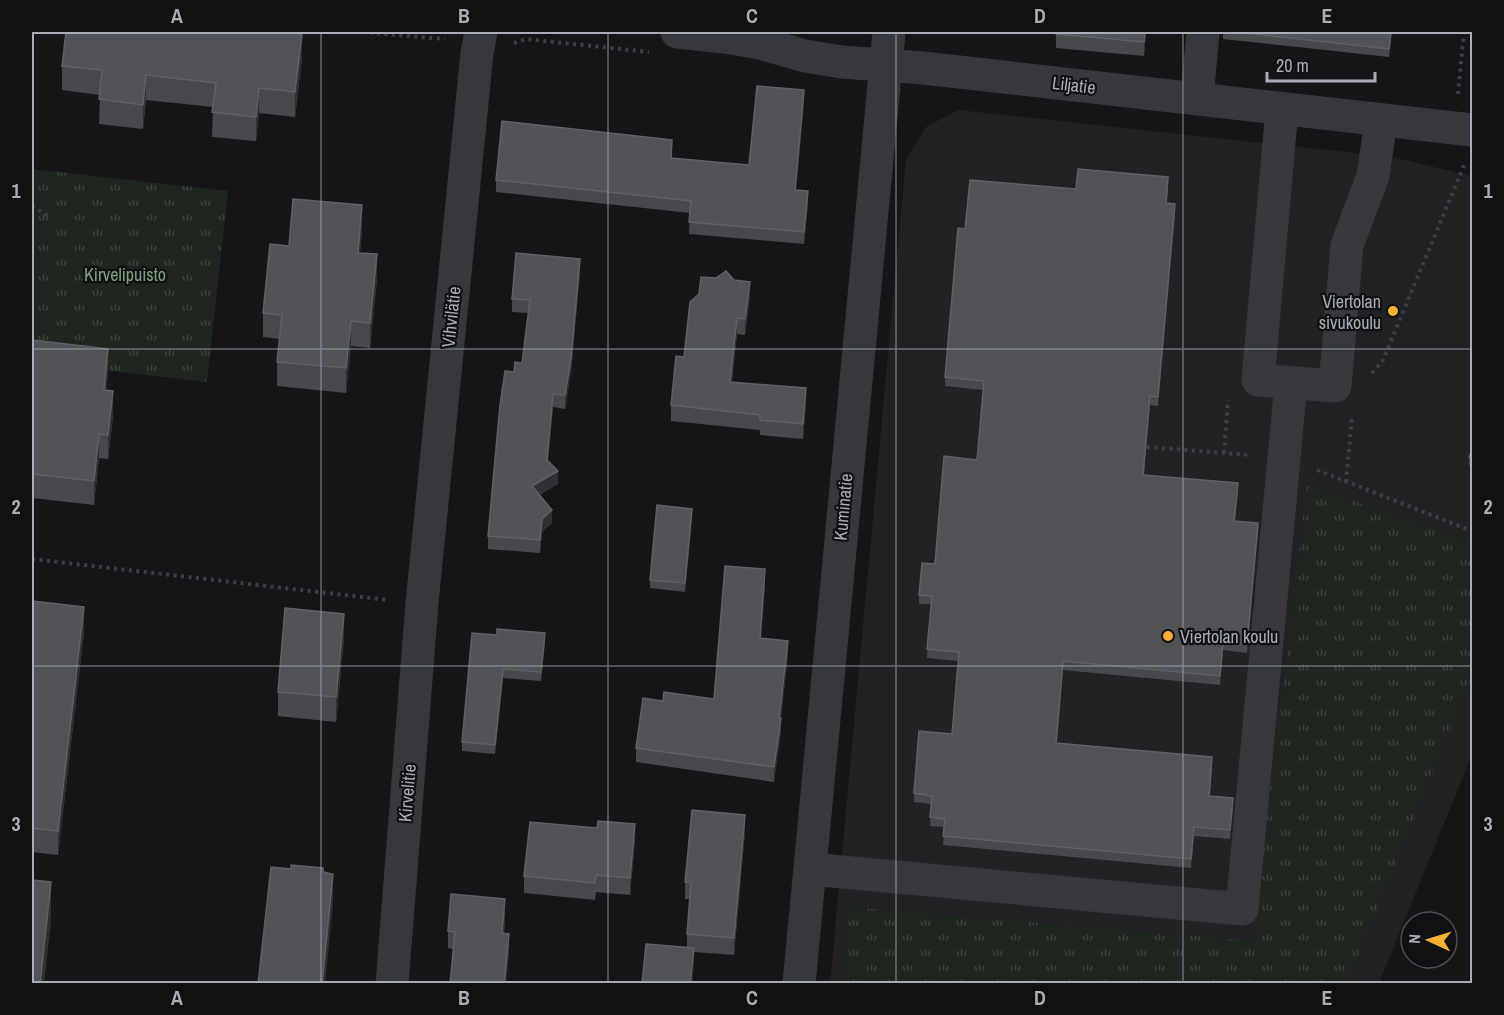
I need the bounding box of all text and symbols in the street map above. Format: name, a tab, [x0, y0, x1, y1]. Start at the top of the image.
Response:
text: A	[171, 2, 183, 29]
text: B	[458, 2, 470, 29]
text: C	[746, 2, 758, 29]
text: D	[1034, 2, 1046, 29]
text: E	[1322, 2, 1333, 29]
scale bar	[1267, 45, 1375, 83]
text: 20 m	[1276, 53, 1309, 78]
street label: Liljatie	[1051, 70, 1097, 100]
text: 1	[11, 177, 21, 204]
text: 1	[1483, 177, 1493, 204]
park label: Kirvelipuisto	[84, 262, 166, 287]
street label: Vihvilätie	[435, 285, 467, 349]
place label: Viertolan sivukoulu	[1319, 289, 1381, 335]
marker: Viertolan sivukoulu	[1386, 304, 1400, 318]
street label: Kuminatie	[828, 472, 858, 542]
text: 2	[11, 493, 21, 520]
text: 2	[1483, 493, 1493, 520]
place label: Viertolan koulu	[1180, 624, 1278, 649]
marker: Viertolan koulu	[1161, 629, 1175, 643]
street label: Kirvelitie	[392, 763, 422, 823]
text: 3	[11, 810, 21, 837]
text: 3	[1483, 810, 1493, 837]
north arrow	[1399, 910, 1459, 970]
text: N	[1403, 933, 1425, 944]
text: A	[171, 984, 183, 1011]
text: B	[458, 984, 470, 1011]
text: C	[746, 984, 758, 1011]
text: D	[1034, 984, 1046, 1011]
text: E	[1322, 984, 1333, 1011]

